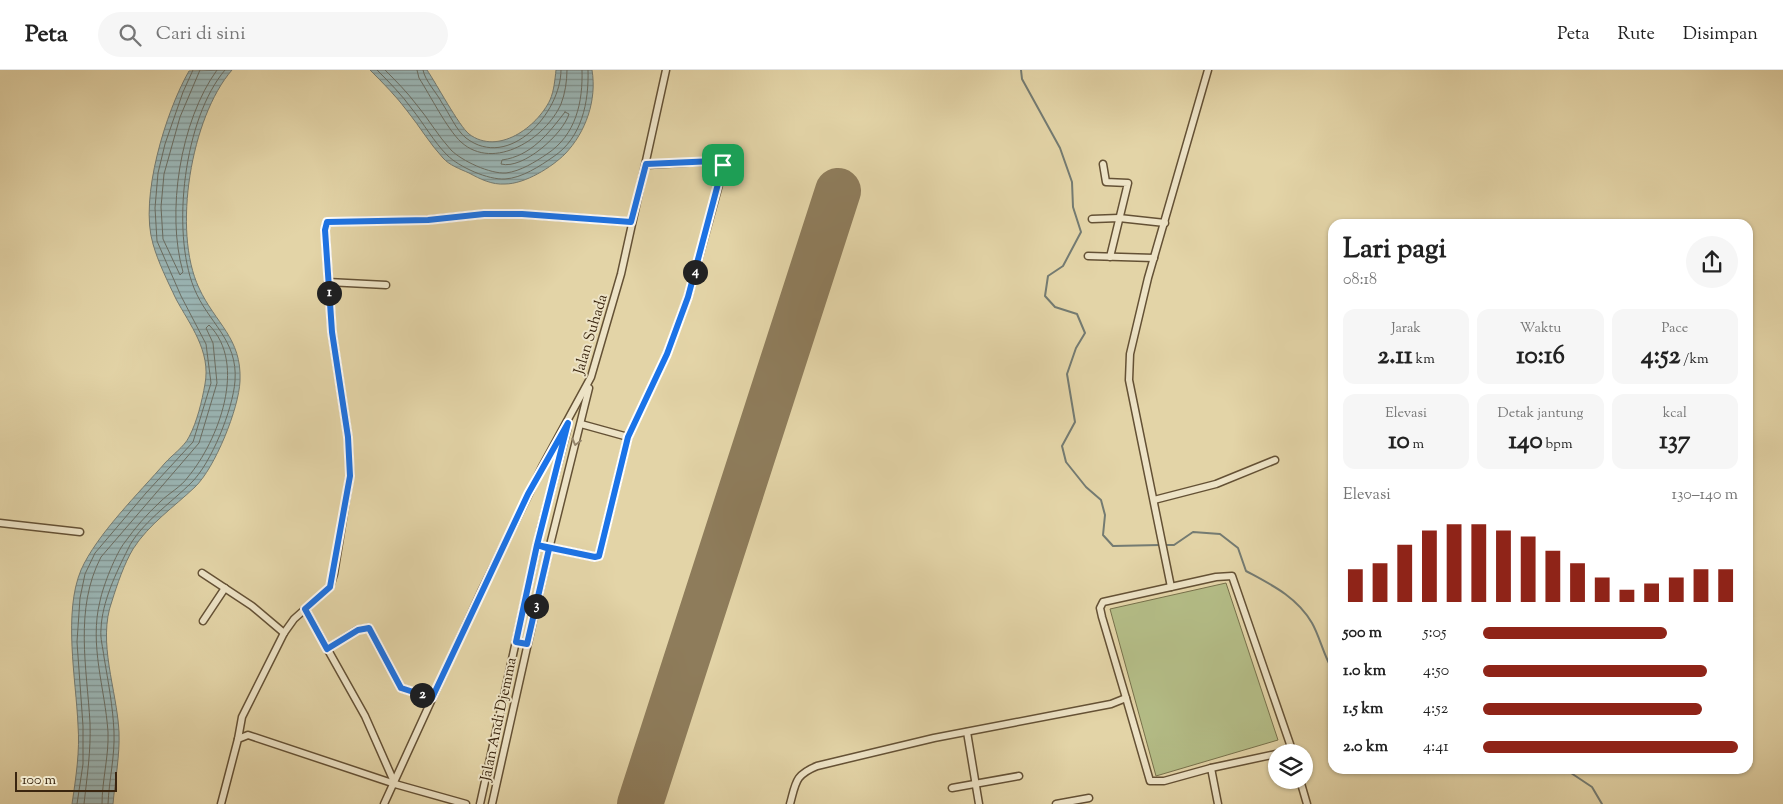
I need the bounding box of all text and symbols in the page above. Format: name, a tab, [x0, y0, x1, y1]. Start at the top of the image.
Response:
search box	[98, 12, 448, 57]
text: Peta	[25, 18, 68, 52]
icon: search	[116, 21, 144, 49]
text: Cari di sini	[156, 21, 246, 48]
text: Peta	[1557, 22, 1589, 48]
text: Rute	[1617, 22, 1655, 48]
text: Disimpan	[1683, 22, 1758, 48]
pin	[702, 144, 744, 186]
icon: arrive	[709, 151, 737, 179]
text: Lari pagi	[1343, 230, 1447, 270]
button: share	[1686, 236, 1738, 288]
pin: 4	[682, 260, 708, 284]
text: 4	[692, 262, 699, 282]
text: 08:18	[1343, 269, 1377, 292]
pin: 1	[316, 280, 342, 306]
text: 1	[327, 283, 332, 303]
street label: Jalan Suhada	[569, 292, 614, 378]
text: Jarak	[1391, 319, 1421, 339]
text: Waktu	[1520, 319, 1561, 339]
text: Pace	[1661, 319, 1688, 339]
text: 2.11	[1378, 339, 1413, 375]
text: 10:16	[1516, 339, 1565, 375]
text: 4:52	[1641, 339, 1680, 375]
text: km	[1413, 350, 1435, 370]
text: /km	[1680, 350, 1709, 370]
text: Elevasi	[1385, 404, 1427, 424]
text: Detak jantung	[1498, 404, 1583, 424]
text: kcal	[1663, 404, 1687, 424]
text: 10	[1388, 424, 1410, 460]
text: 140	[1509, 424, 1543, 460]
text: 137	[1659, 424, 1690, 460]
text: m	[1410, 435, 1424, 455]
text: bpm	[1543, 435, 1572, 455]
one-way arrow	[572, 437, 582, 445]
text: Elevasi	[1343, 484, 1391, 507]
text: 130–140 m	[1671, 484, 1738, 507]
pin: 3	[524, 594, 548, 618]
text: 3	[534, 596, 539, 616]
text: 500 m	[1343, 622, 1382, 645]
text: 5:05	[1423, 622, 1446, 645]
street label: Jalan Andi Djemma	[476, 655, 523, 784]
text: 1.0 km	[1343, 660, 1386, 683]
text: 4:50	[1423, 660, 1449, 683]
pin: 2	[410, 682, 434, 708]
text: 2	[419, 685, 426, 705]
text: 1.5 km	[1343, 698, 1383, 721]
text: 4:52	[1423, 698, 1448, 721]
text: 2.0 km	[1343, 736, 1388, 759]
text: 4:41	[1423, 736, 1449, 759]
map controls	[1268, 744, 1313, 789]
button: layers	[1268, 744, 1313, 789]
scale bar	[15, 769, 118, 792]
text: 100 m	[22, 771, 56, 791]

